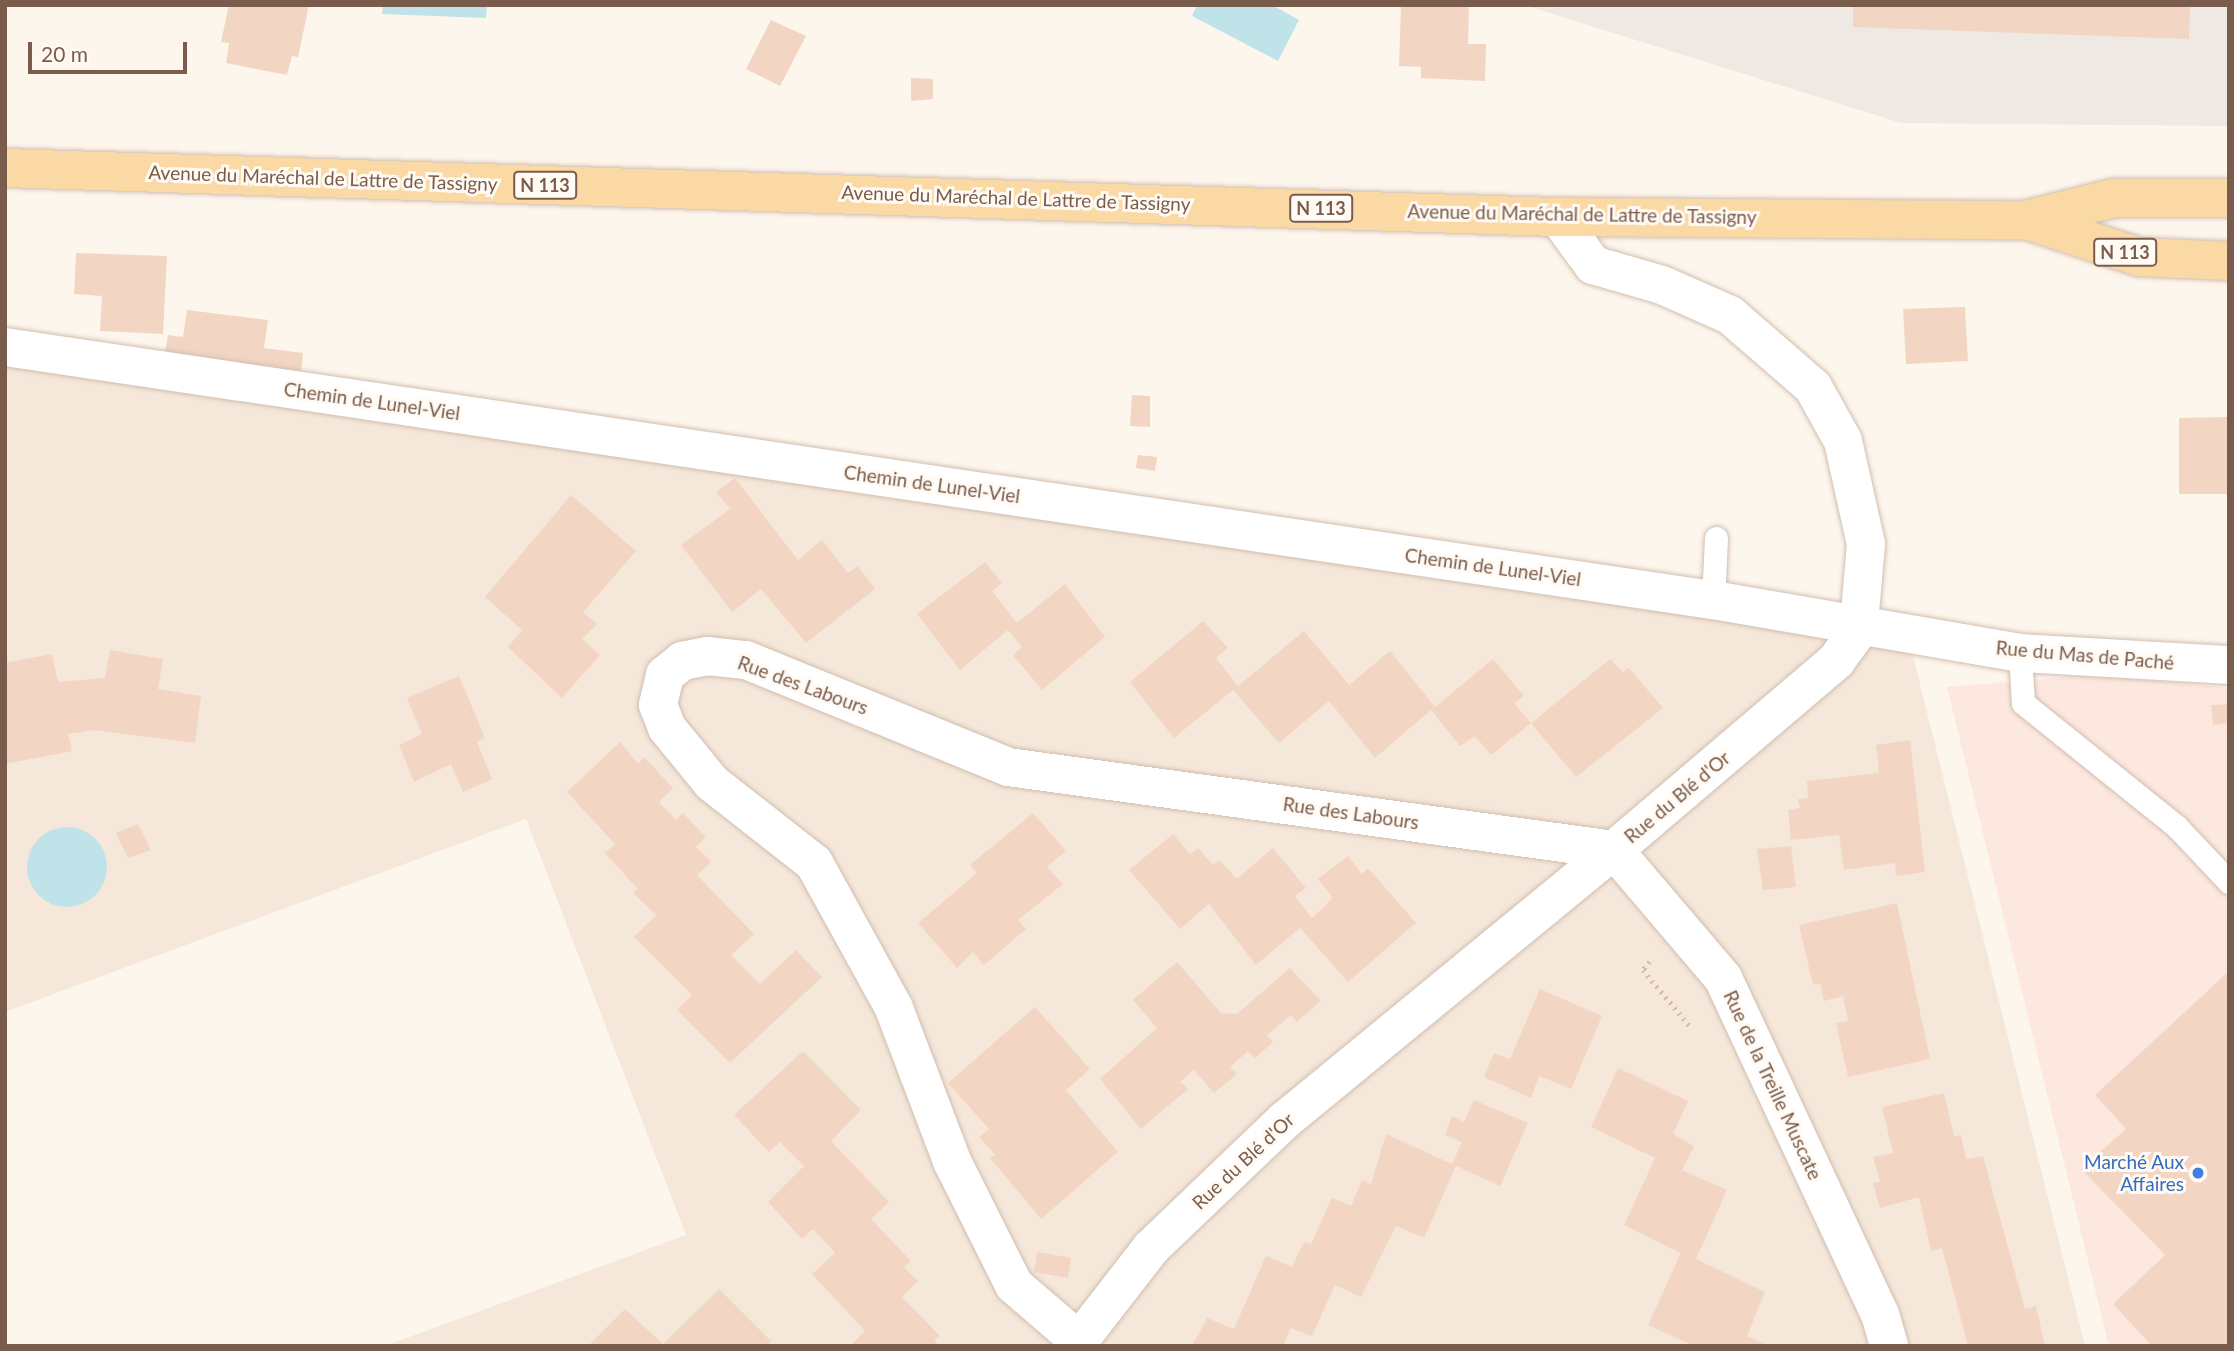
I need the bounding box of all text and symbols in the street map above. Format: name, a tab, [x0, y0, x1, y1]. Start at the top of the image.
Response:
scale bar	[32, 28, 191, 72]
text: 20 m	[41, 41, 88, 66]
street label: Avenue du Maréchal de Lattre de Tassigny	[148, 161, 498, 195]
road number: N 113	[512, 170, 578, 200]
street label: Avenue du Maréchal de Lattre de Tassigny	[841, 181, 1191, 215]
road number: N 113	[1288, 194, 1354, 223]
street label: Avenue du Maréchal de Lattre de Tassigny	[1407, 200, 1757, 228]
road number: N 113	[2092, 238, 2158, 266]
street label: Chemin de Lunel-Viel	[282, 377, 462, 425]
street label: Chemin de Lunel-Viel	[842, 460, 1022, 508]
street label: Chemin de Lunel-Viel	[1403, 543, 1583, 591]
street label: Rue du Mas de Paché	[1995, 636, 2175, 674]
street label: Rue des Labours	[735, 651, 871, 719]
street label: Rue du Blé d'Or	[1619, 746, 1735, 848]
street label: Rue des Labours	[1282, 792, 1420, 834]
street label: Rue de la Treille Muscate	[1719, 986, 1827, 1184]
street label: Rue du Blé d'Or	[1187, 1108, 1299, 1214]
place label: Marché Aux Affaires	[2083, 1151, 2184, 1195]
marker: Marché Aux Affaires	[2190, 1165, 2206, 1181]

